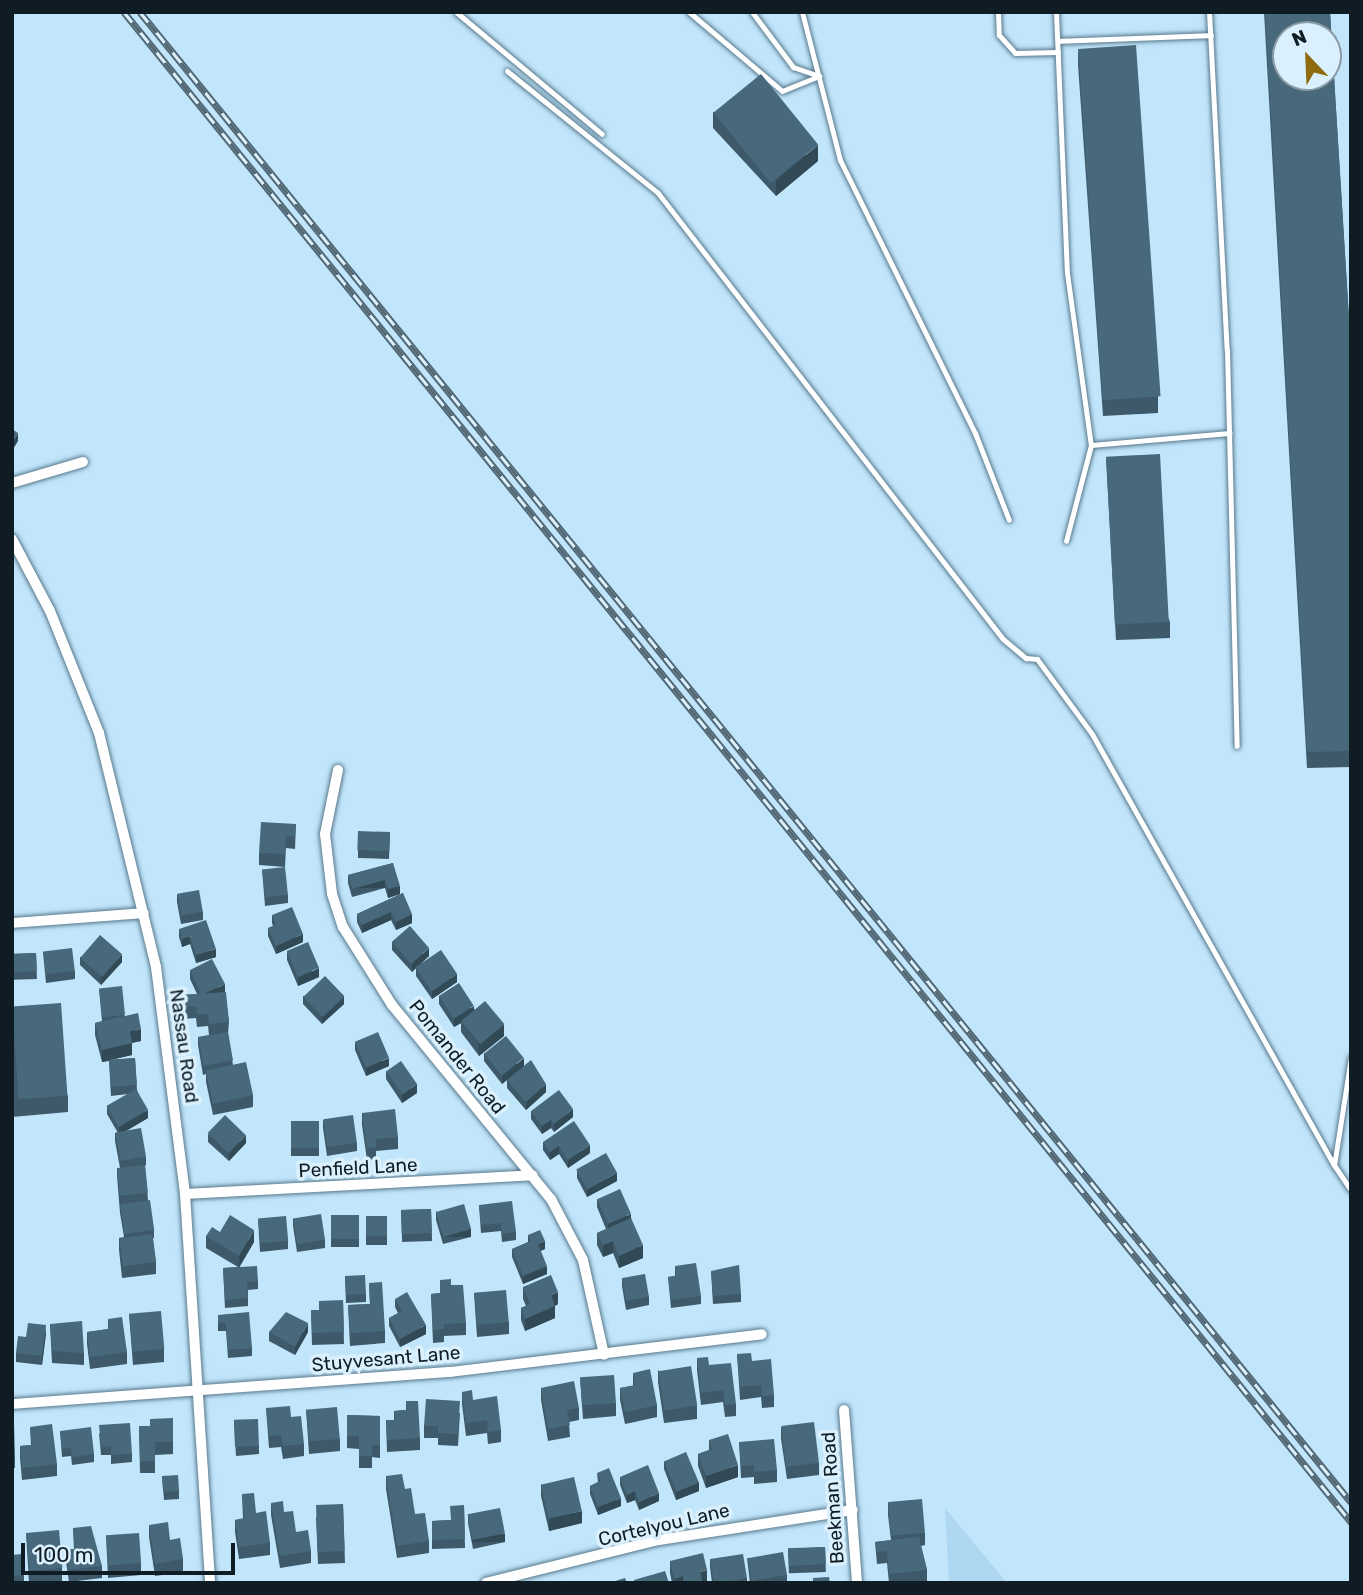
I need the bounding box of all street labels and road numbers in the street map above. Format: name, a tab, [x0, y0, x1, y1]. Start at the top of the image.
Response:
street label: Nassau Road	[165, 988, 203, 1104]
street label: Pomander Road	[404, 995, 510, 1119]
street label: Penfield Lane	[298, 1154, 418, 1182]
street label: Stuyvesant Lane	[311, 1341, 461, 1377]
street label: Beekman Road	[817, 1431, 849, 1565]
street label: Cortelyou Lane	[596, 1499, 732, 1551]

